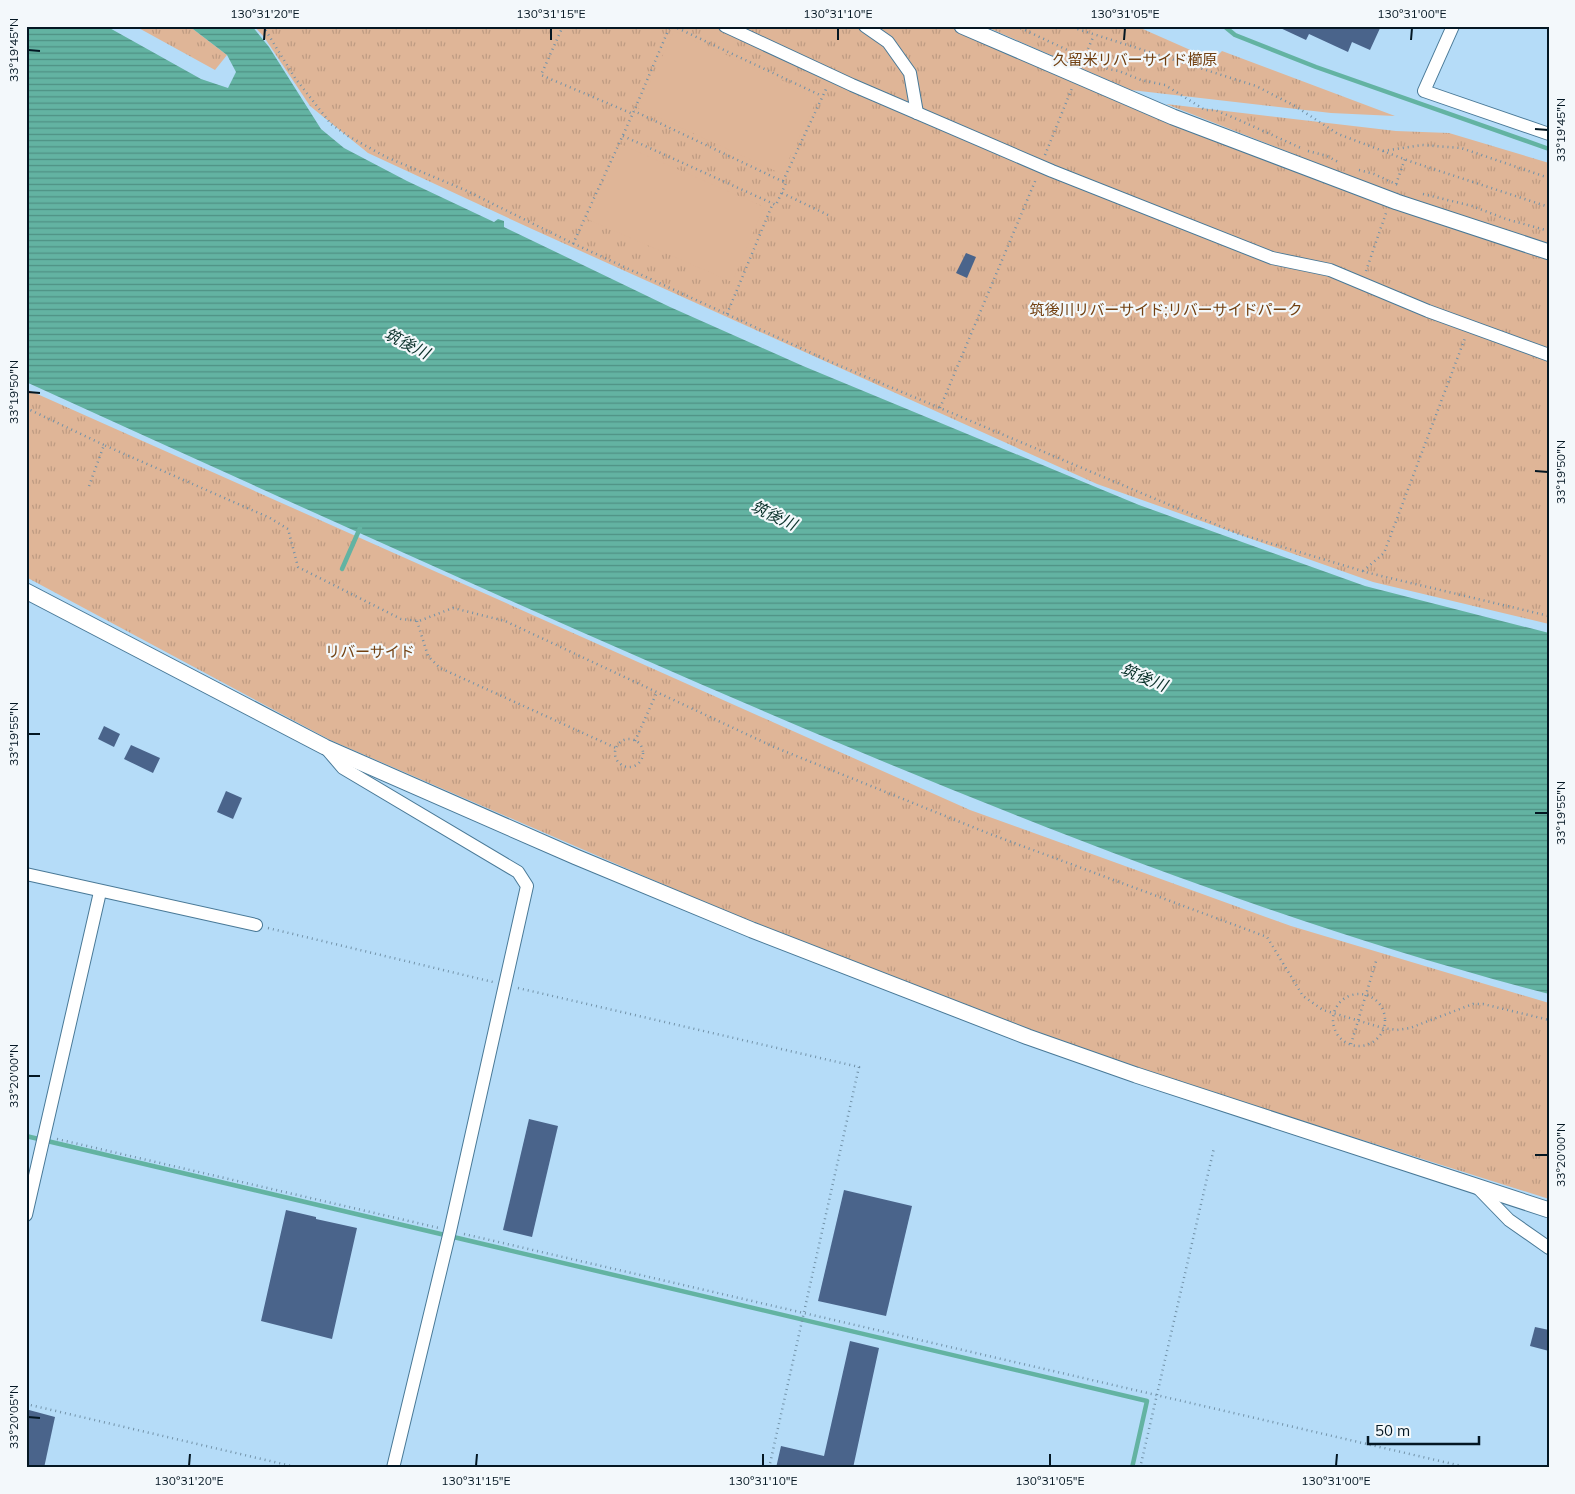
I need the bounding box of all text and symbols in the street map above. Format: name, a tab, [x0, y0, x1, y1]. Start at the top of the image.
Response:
text: 130°31'20"E	[230, 6, 300, 21]
text: 130°31'15"E	[516, 6, 586, 21]
text: 130°31'10"E	[803, 6, 873, 21]
text: 130°31'05"E	[1090, 6, 1160, 21]
text: 130°31'00"E	[1377, 6, 1447, 21]
text: 33°19'45"N	[6, 18, 21, 82]
park label: 久留米リバーサイド櫛原	[1053, 50, 1217, 69]
text: 33°19'45"N	[1553, 98, 1568, 162]
park label: 筑後川リバーサイド;リバーサイドパーク	[1030, 300, 1302, 319]
water label: 筑後川	[381, 323, 435, 364]
text: 33°19'50"N	[6, 360, 21, 424]
text: 33°19'50"N	[1553, 440, 1568, 504]
water label: 筑後川	[748, 496, 802, 535]
park label: リバーサイド	[325, 642, 415, 661]
water label: 筑後川	[1118, 659, 1172, 696]
text: 33°19'55"N	[6, 702, 21, 766]
text: 33°19'55"N	[1553, 781, 1568, 845]
text: 33°20'00"N	[6, 1044, 21, 1108]
text: 33°20'00"N	[1553, 1123, 1568, 1187]
text: 33°20'05"N	[6, 1385, 21, 1449]
scale bar	[1368, 1414, 1479, 1446]
text: 50 m	[1375, 1421, 1410, 1440]
text: 130°31'20"E	[154, 1473, 224, 1488]
text: 130°31'15"E	[441, 1473, 511, 1488]
text: 130°31'10"E	[728, 1473, 798, 1488]
text: 130°31'05"E	[1015, 1473, 1085, 1488]
text: 130°31'00"E	[1301, 1473, 1371, 1488]

